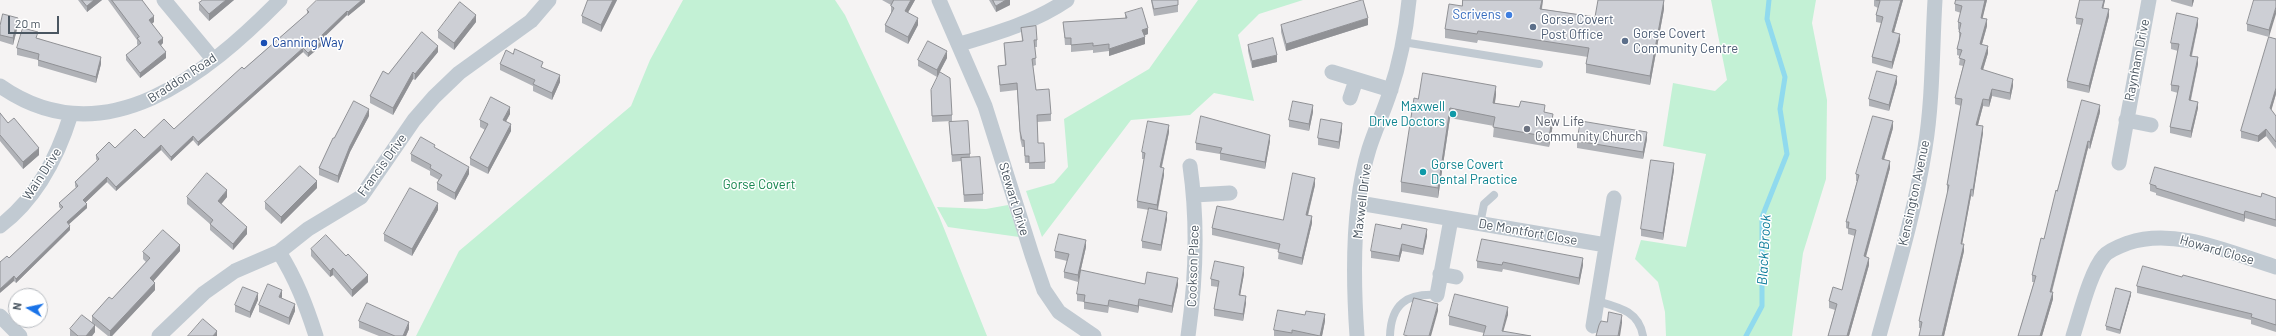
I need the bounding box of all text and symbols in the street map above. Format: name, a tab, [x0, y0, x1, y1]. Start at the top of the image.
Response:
place label: Scrivens	[1452, 7, 1501, 23]
scale bar	[10, 8, 61, 34]
marker: Scrivens	[1504, 10, 1514, 20]
place label: Gorse Covert Post Office	[1541, 12, 1614, 43]
text: 20 m	[15, 16, 41, 30]
street label: Raynham Drive	[2121, 18, 2153, 102]
marker: Gorse Covert Post Office	[1528, 22, 1538, 32]
place label: Gorse Covert Community Centre	[1633, 26, 1738, 57]
place label: Canning Way	[272, 35, 344, 51]
marker: Gorse Covert Community Centre	[1620, 36, 1630, 46]
marker: Canning Way	[259, 38, 269, 48]
street label: Braddon Road	[145, 50, 219, 106]
place label: Maxwell Drive Doctors	[1369, 99, 1445, 130]
marker: Maxwell Drive Doctors	[1448, 109, 1458, 119]
place label: New Life Community Church	[1535, 114, 1642, 145]
marker: New Life Community Church	[1522, 124, 1532, 134]
street label: Francis Drive	[354, 131, 410, 199]
street label: Kensington Avenue	[1895, 139, 1933, 247]
street label: Wain Drive	[19, 145, 65, 203]
place label: Gorse Covert Dental Practice	[1431, 157, 1517, 188]
street label: Stewart Drive	[995, 160, 1033, 238]
street label: Maxwell Drive	[1350, 162, 1374, 240]
marker: Gorse Covert Dental Practice	[1418, 167, 1428, 177]
park label: Gorse Covert	[723, 177, 795, 193]
water label: Black Brook	[1754, 214, 1774, 286]
street label: De Montfort Close	[1477, 216, 1579, 248]
street label: Cookson Place	[1184, 225, 1202, 307]
street label: Howard Close	[2178, 232, 2256, 268]
north arrow	[8, 288, 48, 328]
text: N	[10, 302, 24, 311]

